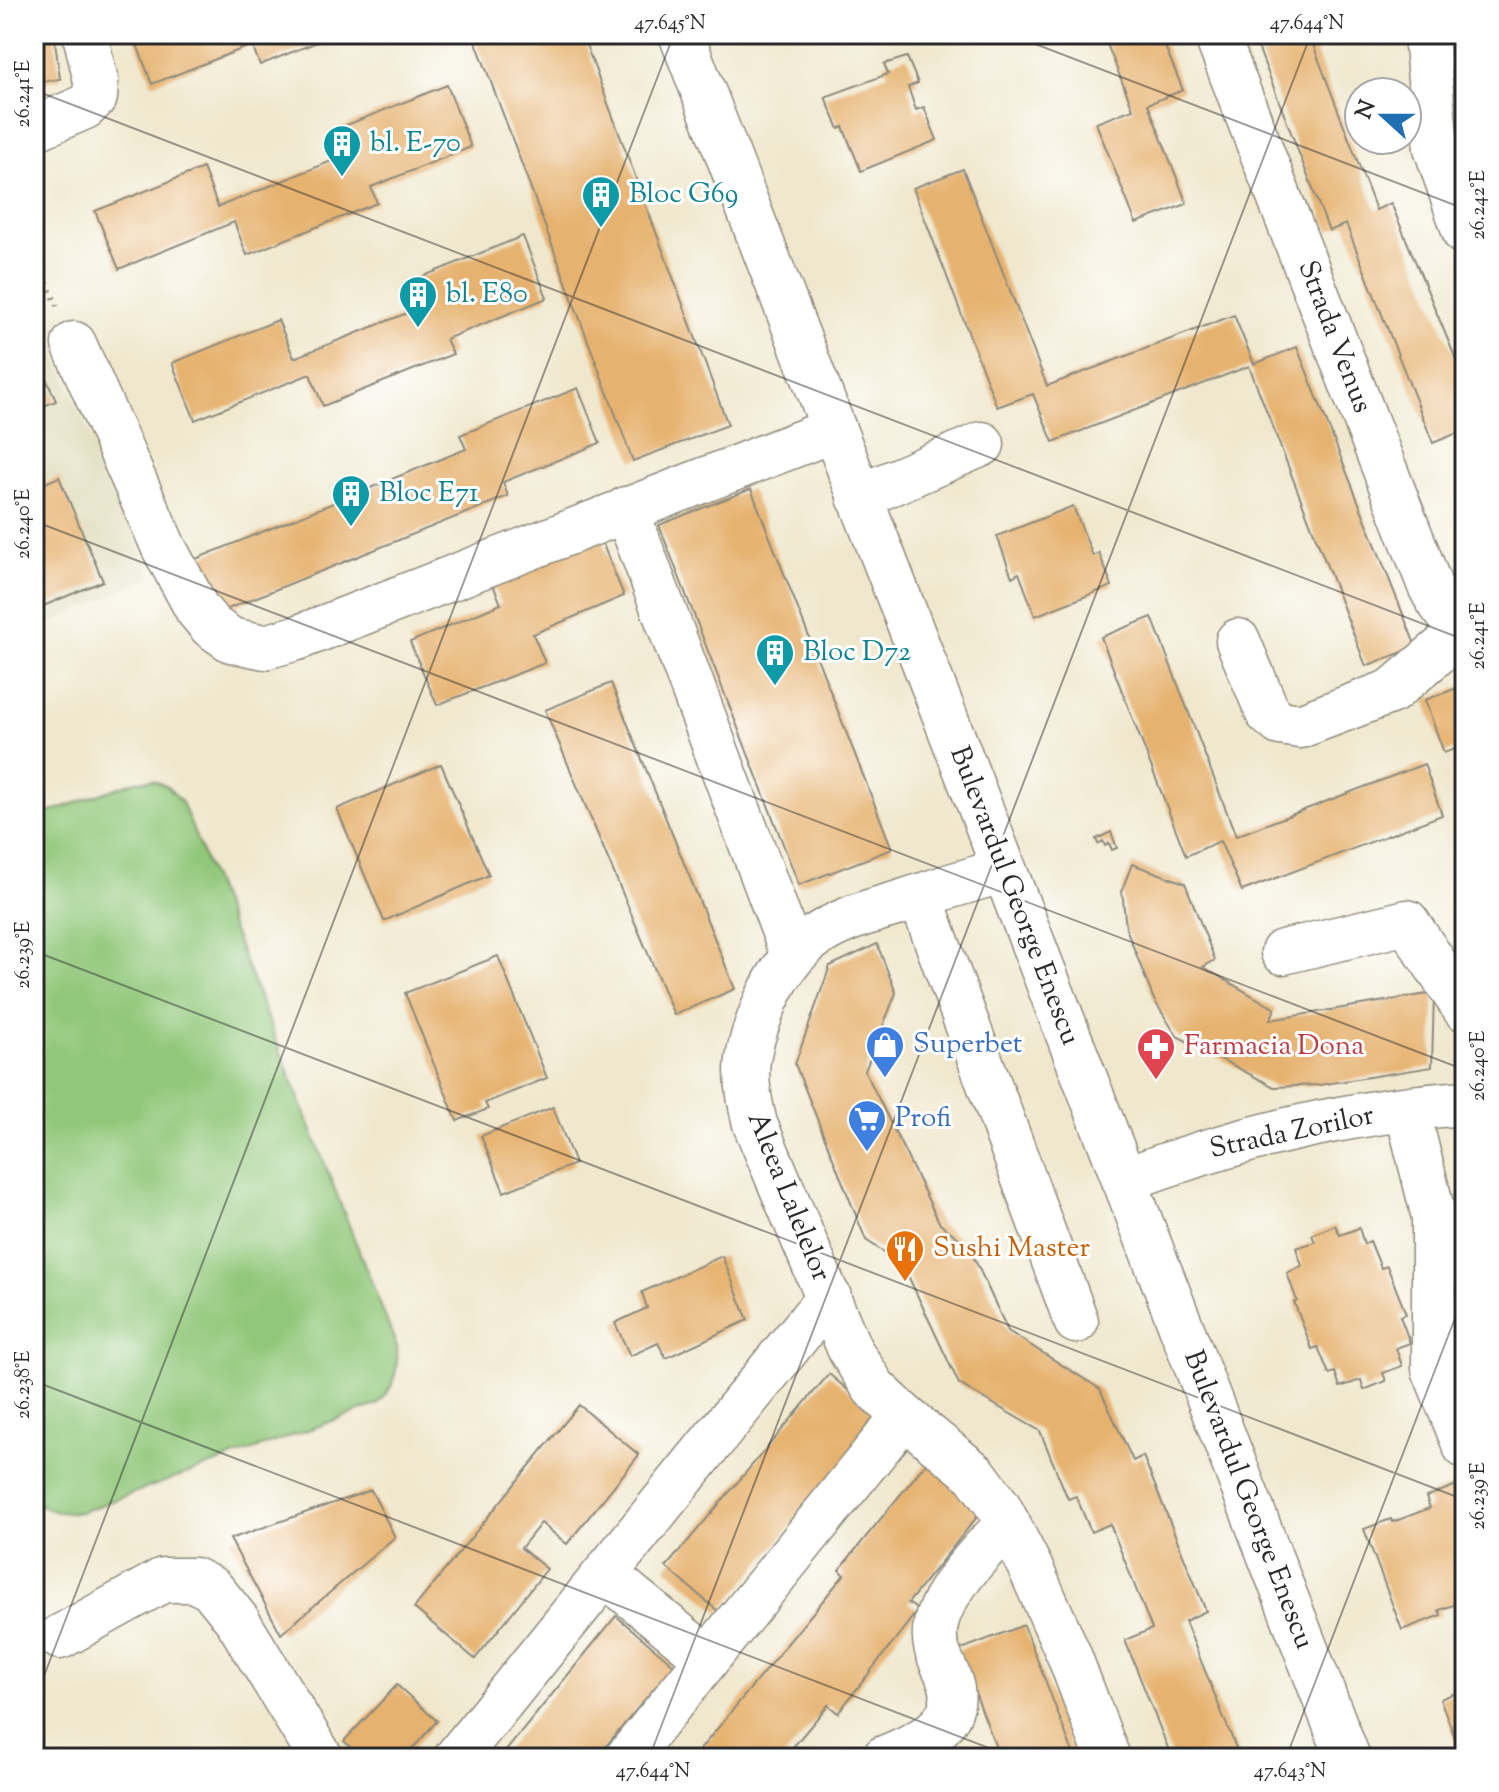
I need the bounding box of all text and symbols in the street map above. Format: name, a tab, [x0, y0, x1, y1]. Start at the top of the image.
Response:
text: 47.645°N	[634, 10, 706, 39]
text: 47.644°N	[1270, 10, 1344, 39]
text: 26.241°E	[10, 60, 39, 128]
north arrow	[1343, 76, 1423, 156]
text: N	[1349, 96, 1385, 124]
building icon: bl. E-70	[321, 123, 363, 178]
place label: bl. E-70	[370, 124, 461, 164]
text: 26.242°E	[1465, 170, 1494, 240]
building icon: Bloc G69	[580, 174, 622, 229]
place label: Bloc G69	[629, 175, 738, 215]
street label: Strada Venus	[1287, 255, 1381, 419]
building icon: bl. E80	[397, 274, 439, 329]
place label: bl. E80	[446, 275, 528, 315]
building icon: Bloc E71	[330, 473, 372, 528]
place label: Bloc E71	[379, 474, 478, 514]
text: 26.240°E	[10, 489, 39, 559]
text: 26.241°E	[1465, 602, 1494, 670]
building icon: Bloc D72	[754, 632, 796, 687]
place label: Bloc D72	[803, 633, 911, 673]
street label: Bulevardul George Enescu	[938, 741, 1090, 1051]
text: 26.239°E	[10, 921, 39, 989]
shop icon: Superbet	[864, 1024, 906, 1079]
place label: Superbet	[913, 1025, 1023, 1065]
pharmacy icon: Farmacia Dona	[1135, 1026, 1177, 1081]
place label: Farmacia Dona	[1184, 1027, 1364, 1067]
text: 26.240°E	[1465, 1031, 1494, 1101]
street label: Strada Zorilor	[1206, 1096, 1378, 1170]
supermarket icon: Profi	[846, 1098, 888, 1153]
place label: Profi	[895, 1099, 951, 1139]
street label: Aleea Lalelelor	[736, 1106, 840, 1288]
restaurant icon: Sushi Master	[884, 1228, 926, 1283]
place label: Sushi Master	[933, 1229, 1090, 1269]
street label: Bulevardul George Enescu	[1172, 1345, 1324, 1655]
text: 26.238°E	[10, 1351, 39, 1419]
text: 26.239°E	[1465, 1462, 1494, 1530]
text: 47.644°N	[616, 1758, 690, 1787]
text: 47.643°N	[1254, 1758, 1326, 1787]

